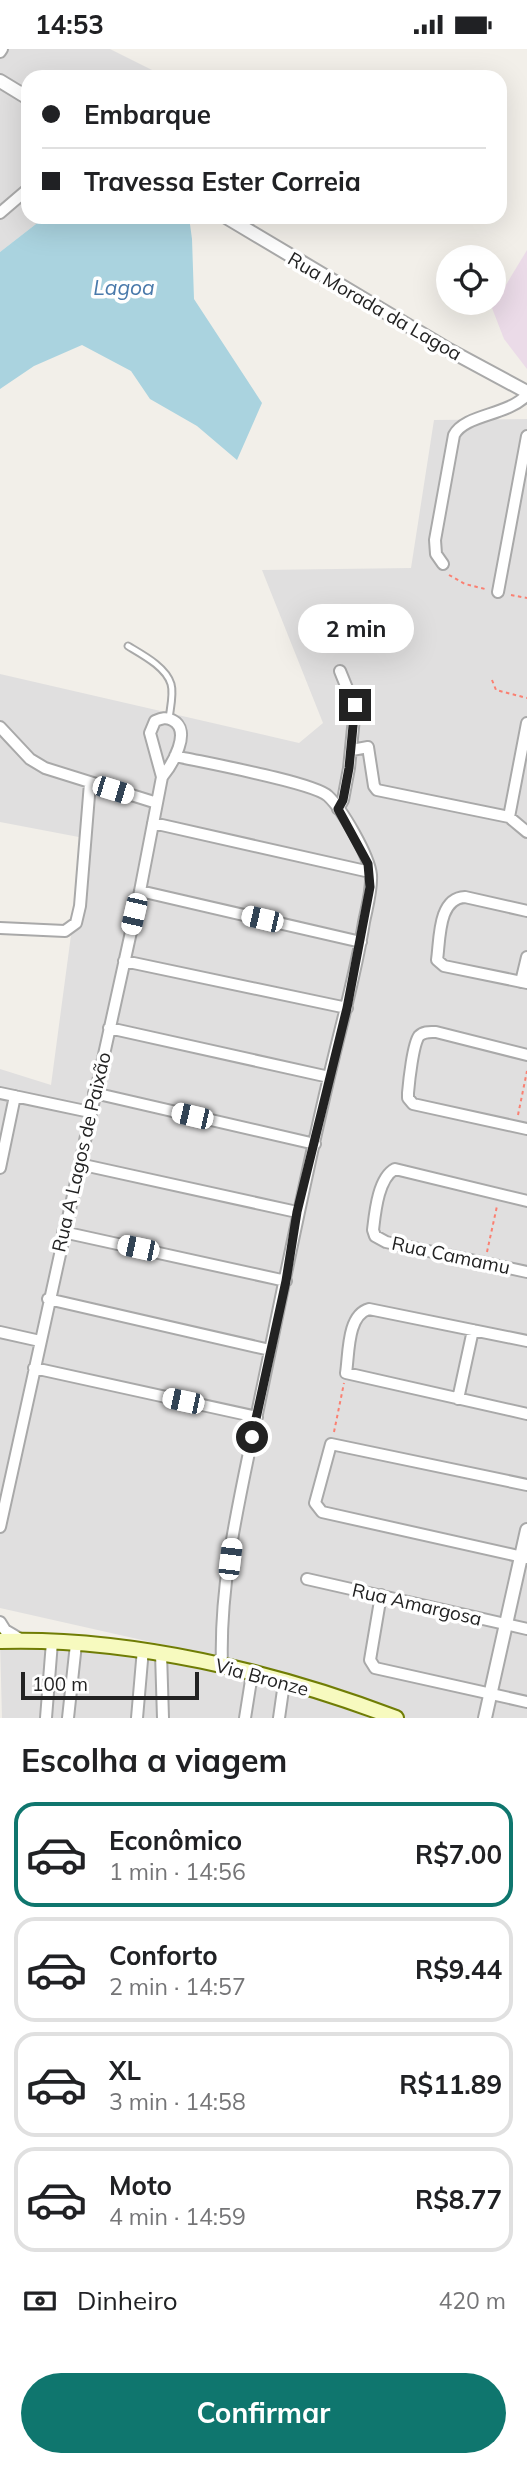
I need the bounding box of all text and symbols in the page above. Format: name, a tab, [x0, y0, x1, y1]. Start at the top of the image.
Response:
text: 14:53	[35, 8, 104, 41]
text: Embarque	[84, 98, 211, 131]
text: Travessa Ester Correia	[84, 165, 361, 198]
map controls	[436, 245, 506, 315]
button: locate	[436, 245, 506, 315]
street label: Rua Morada da Lagoa	[284, 246, 466, 366]
water label: Lagoa	[93, 274, 155, 300]
callout: 2 min	[297, 603, 413, 653]
text: 2 min	[326, 614, 386, 643]
route end	[339, 689, 371, 721]
car	[90, 774, 137, 806]
car	[120, 891, 149, 937]
car	[240, 904, 285, 934]
street label: Rua A Lagos de Paixão	[46, 1050, 116, 1254]
car	[170, 1101, 215, 1131]
street label: Rua Camamu	[390, 1231, 512, 1279]
car	[116, 1233, 161, 1263]
car	[161, 1386, 206, 1416]
route start	[236, 1421, 268, 1453]
car	[218, 1537, 243, 1581]
street label: Rua Amargosa	[350, 1577, 484, 1631]
street label: Via Bronze	[213, 1653, 311, 1701]
scale bar	[21, 1669, 200, 1701]
text: 100 m	[32, 1672, 88, 1696]
text: Escolha a viagem	[21, 1740, 287, 1780]
icon: car	[25, 1823, 88, 1886]
text: Econômico	[109, 1824, 242, 1857]
text: R$7.00	[415, 1838, 502, 1871]
text: 1 min · 14:56	[109, 1857, 246, 1886]
icon: car	[25, 1938, 88, 2001]
text: Conforto	[109, 1939, 218, 1972]
text: R$9.44	[415, 1953, 502, 1986]
text: 2 min · 14:57	[109, 1972, 246, 2001]
icon: car	[25, 2053, 88, 2116]
text: XL	[109, 2054, 141, 2087]
text: R$11.89	[399, 2068, 502, 2101]
text: 3 min · 14:58	[109, 2087, 246, 2116]
icon: car	[25, 2168, 88, 2231]
text: Moto	[109, 2169, 172, 2202]
text: R$8.77	[415, 2183, 502, 2216]
text: 4 min · 14:59	[109, 2202, 246, 2231]
icon: cash	[21, 2282, 59, 2320]
text: Dinheiro	[77, 2284, 178, 2317]
text: 420 m	[438, 2286, 506, 2315]
button: Confirmar	[21, 2373, 506, 2453]

